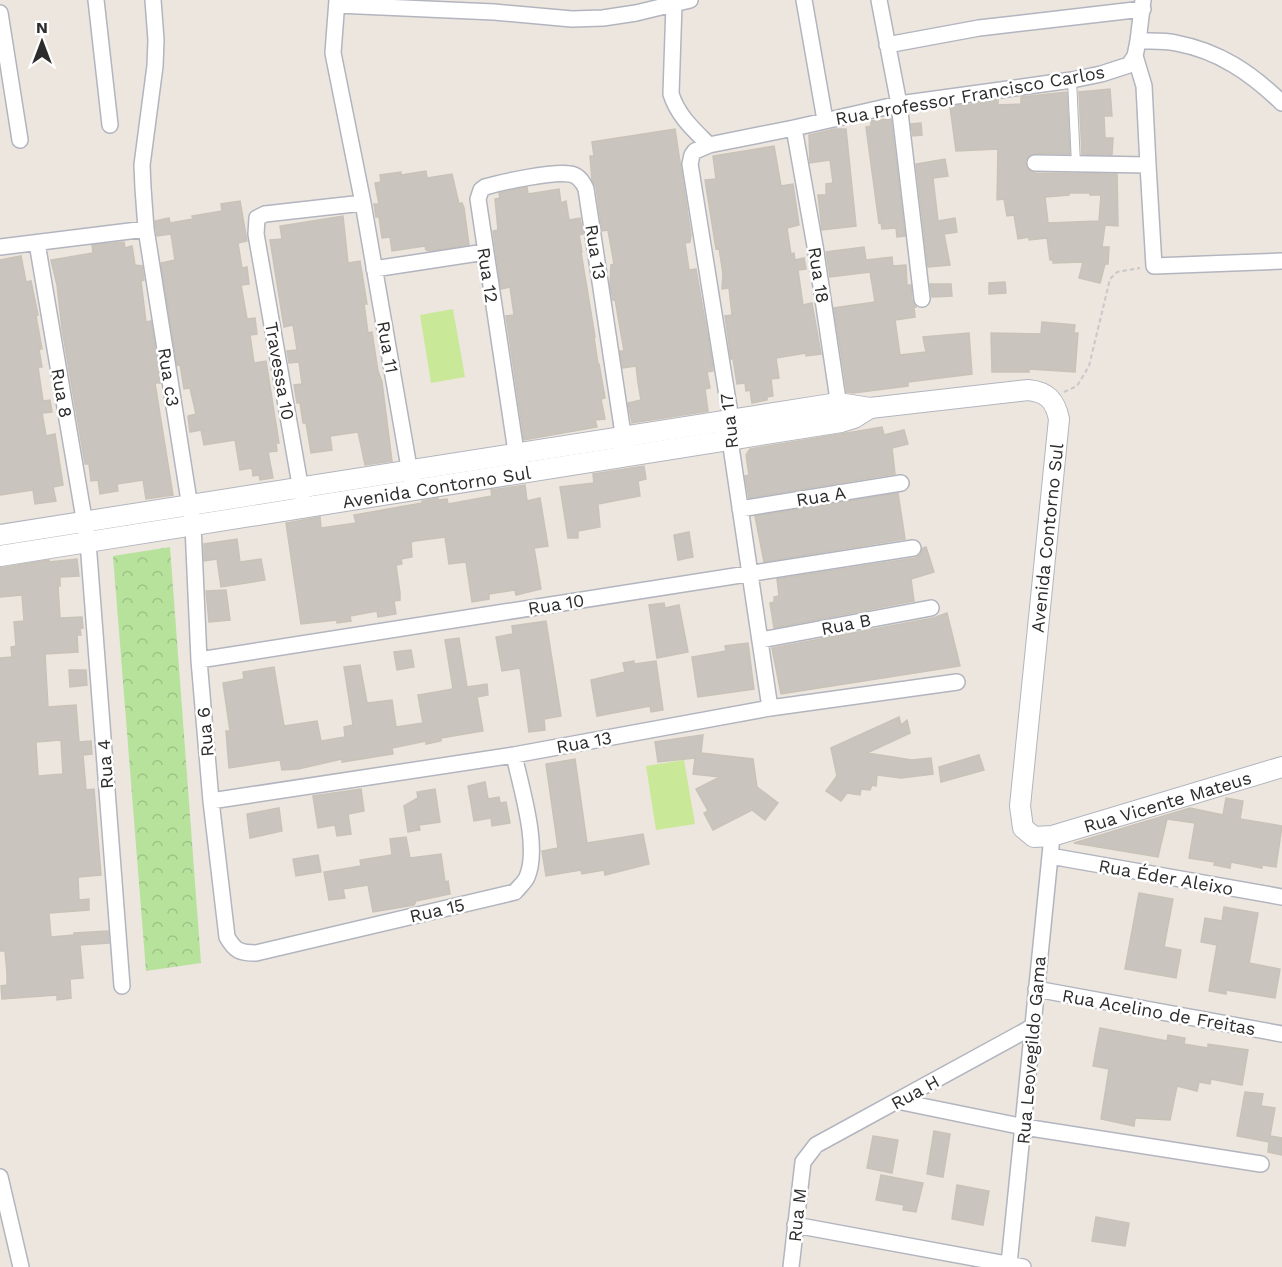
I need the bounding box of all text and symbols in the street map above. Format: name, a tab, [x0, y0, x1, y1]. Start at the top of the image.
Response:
north arrow	[12, 12, 72, 72]
text: N	[36, 18, 48, 37]
street label: Rua Professor Francisco Carlos	[834, 61, 1106, 129]
street label: Rua 13	[581, 223, 611, 281]
street label: Rua 18	[804, 245, 834, 305]
street label: Rua 12	[473, 246, 503, 304]
street label: Rua 11	[373, 319, 403, 375]
street label: Travessa 10	[261, 320, 299, 422]
street label: Rua c3	[154, 346, 184, 408]
street label: Rua 8	[47, 367, 77, 419]
street label: Rua 17	[716, 392, 742, 450]
street label: Avenida Contorno Sul	[1027, 442, 1067, 634]
street label: Avenida Contorno Sul	[341, 461, 533, 512]
street label: Rua A	[795, 482, 847, 510]
street label: Rua 10	[526, 589, 586, 619]
street label: Rua B	[819, 609, 873, 639]
street label: Rua 6	[192, 706, 218, 758]
street label: Rua 13	[555, 727, 613, 757]
street label: Rua 4	[93, 738, 117, 790]
street label: Rua Vicente Mateus	[1081, 766, 1254, 836]
street label: Rua Éder Aleixo	[1097, 855, 1235, 899]
street label: Rua 15	[407, 893, 467, 927]
street label: Rua Leovegildo Gama	[1012, 955, 1050, 1145]
street label: Rua Acelino de Freitas	[1061, 985, 1257, 1039]
street label: Rua H	[887, 1070, 943, 1114]
street label: Rua M	[784, 1187, 810, 1243]

